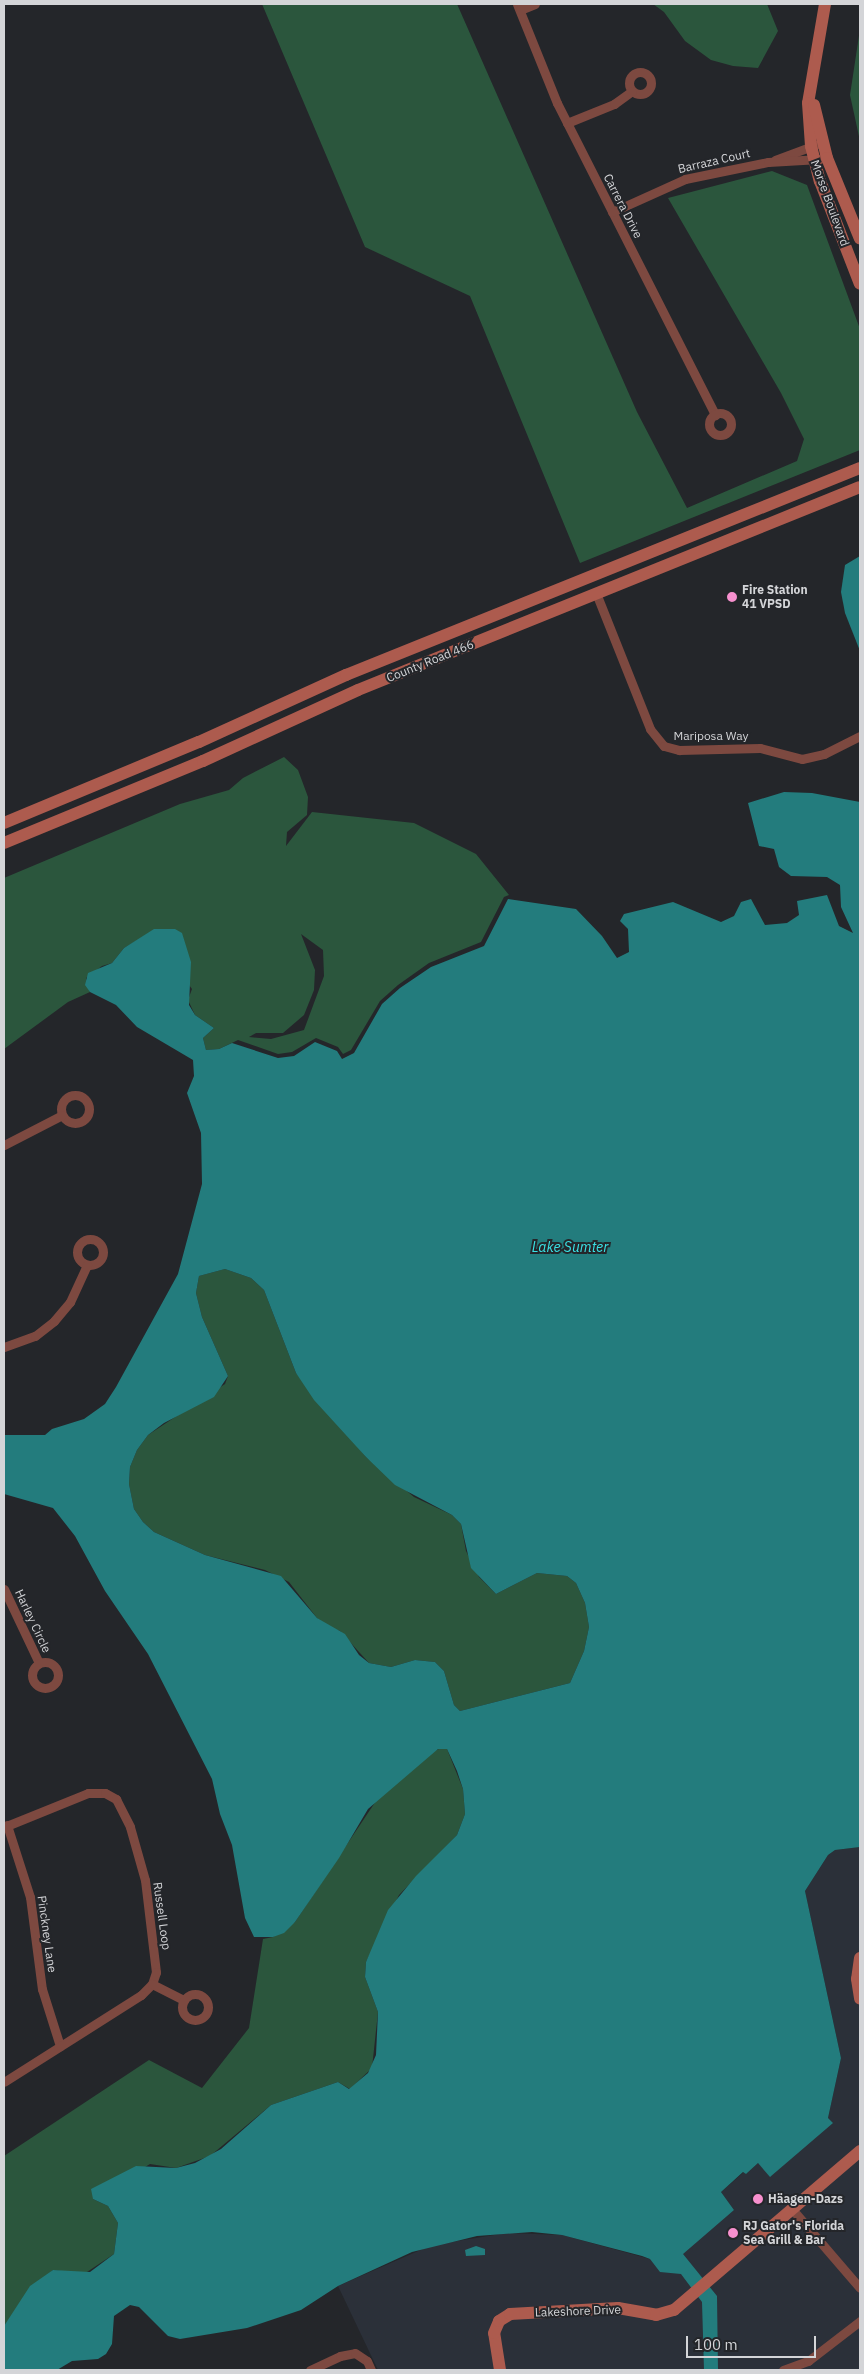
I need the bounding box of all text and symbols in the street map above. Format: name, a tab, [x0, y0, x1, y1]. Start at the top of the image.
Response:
street label: Barraza Court	[676, 146, 752, 176]
street label: Morse Boulevard	[808, 158, 852, 248]
street label: Carrera Drive	[601, 171, 645, 241]
place label: Fire Station 41 VPSD	[742, 583, 808, 611]
marker: Fire Station 41 VPSD	[726, 591, 738, 603]
street label: County Road 466	[384, 637, 476, 685]
street label: Mariposa Way	[673, 729, 749, 743]
water label: Lake Sumter	[532, 1239, 608, 1255]
street label: Harley Circle	[12, 1587, 54, 1655]
street label: Russell Loop	[150, 1881, 174, 1951]
street label: Pinckney Lane	[34, 1895, 60, 1973]
place label: Häagen-Dazs	[768, 2192, 843, 2206]
marker: Häagen-Dazs	[752, 2193, 764, 2205]
place label: RJ Gator's Florida Sea Grill & Bar	[743, 2219, 844, 2247]
marker: RJ Gator's Florida Sea Grill & Bar	[727, 2227, 739, 2239]
street label: Lakeshore Drive	[535, 2302, 621, 2320]
scale bar	[689, 2326, 819, 2358]
text: 100 m	[694, 2335, 738, 2354]

